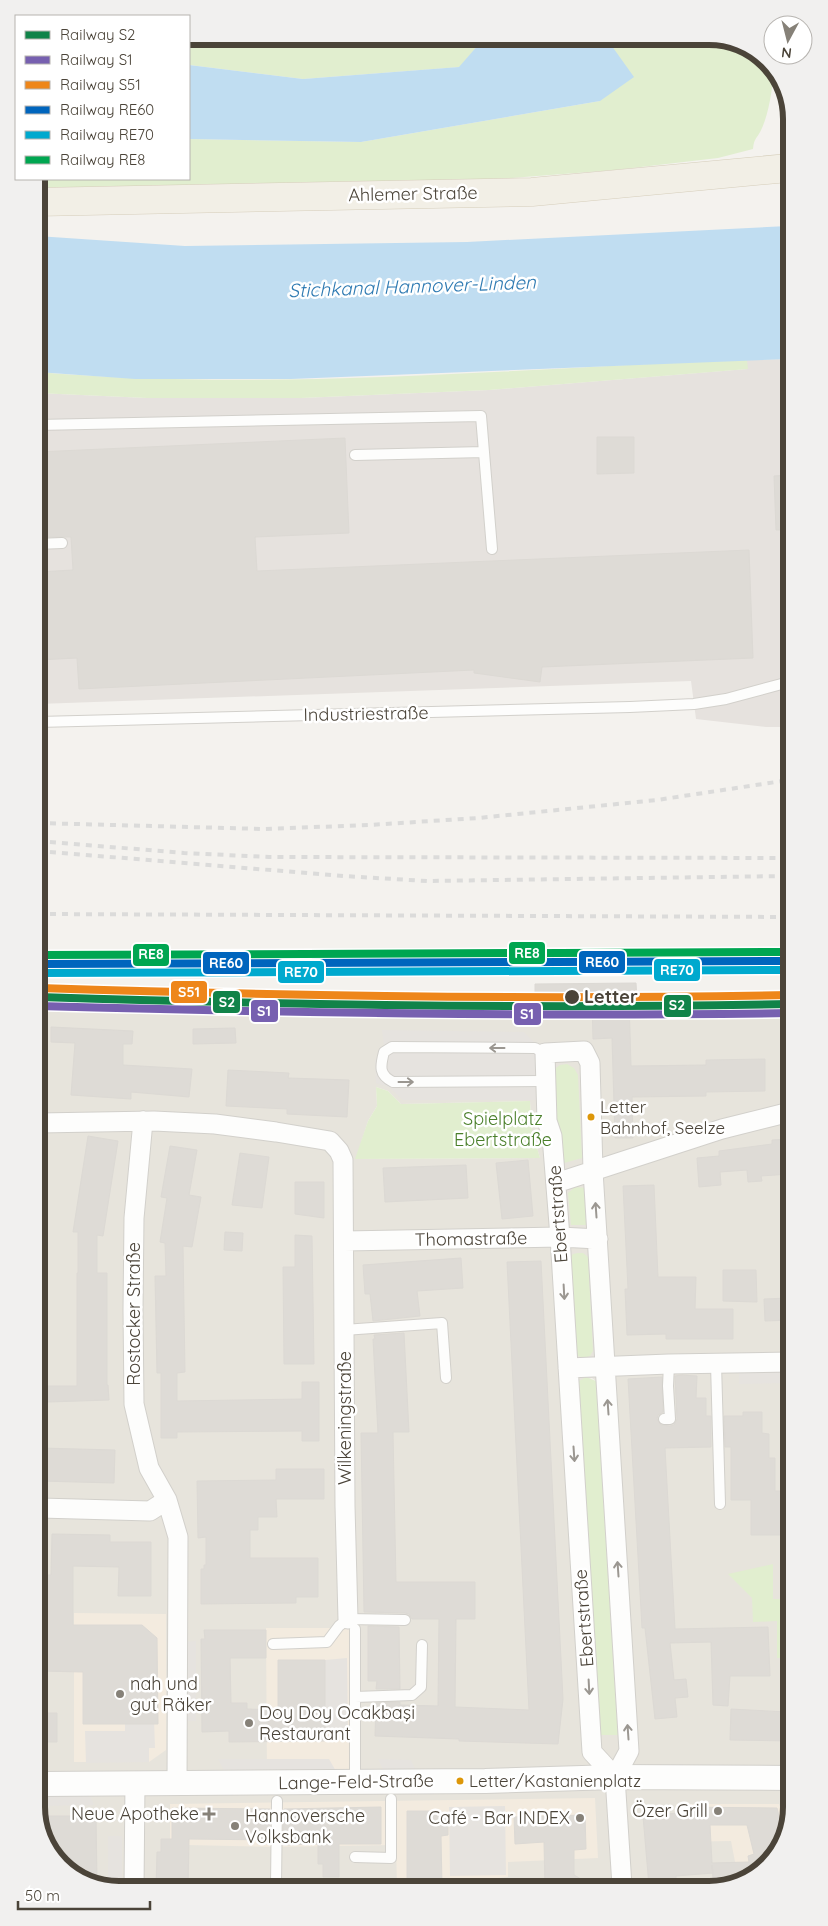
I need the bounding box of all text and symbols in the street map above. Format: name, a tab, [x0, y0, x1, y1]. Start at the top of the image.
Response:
legend	[15, 15, 190, 180]
north arrow	[763, 15, 813, 65]
text: Railway S2	[60, 25, 135, 44]
text: N	[780, 43, 793, 62]
text: Railway S1	[60, 50, 133, 69]
text: Railway S51	[60, 75, 141, 94]
text: Railway RE60	[60, 100, 154, 119]
text: Railway RE70	[60, 125, 154, 144]
text: Railway RE8	[60, 150, 145, 169]
street label: Ahlemer Straße	[348, 181, 478, 206]
water label: Stichkanal Hannover-Linden	[288, 270, 537, 302]
street label: Industriestraße	[303, 701, 429, 726]
line badge: RE8	[508, 941, 546, 965]
line badge: RE8	[132, 943, 170, 967]
text: RE8	[514, 944, 540, 962]
text: RE8	[138, 945, 164, 963]
line badge: RE60	[578, 950, 626, 974]
line badge: RE60	[202, 951, 250, 975]
text: RE60	[585, 953, 619, 971]
text: RE60	[209, 954, 243, 972]
line badge: RE70	[653, 958, 701, 982]
line badge: RE70	[277, 960, 325, 984]
text: RE70	[660, 961, 694, 979]
text: RE70	[284, 963, 318, 981]
line badge: S51	[170, 980, 208, 1004]
text: S51	[178, 983, 200, 1001]
place label: Letter	[584, 985, 638, 1008]
marker: Letter	[563, 988, 581, 1006]
line badge: S2	[212, 990, 241, 1014]
text: S2	[219, 993, 235, 1011]
line badge: S2	[663, 994, 692, 1018]
text: S2	[669, 996, 685, 1014]
line badge: S1	[250, 999, 279, 1023]
text: S1	[257, 1002, 271, 1020]
line badge: S1	[513, 1002, 542, 1026]
text: S1	[520, 1005, 534, 1023]
one-way arrow	[489, 1043, 506, 1053]
one-way arrow	[398, 1077, 414, 1087]
place label: Letter Bahnhof, Seelze	[600, 1096, 725, 1138]
park label: Spielplatz Ebertstraße	[454, 1107, 552, 1151]
marker: Letter Bahnhof, Seelze	[586, 1112, 596, 1122]
street label: Ebertstraße	[543, 1164, 572, 1264]
one-way arrow	[591, 1202, 600, 1218]
street label: Thomastraße	[415, 1226, 527, 1251]
street label: Rostocker Straße	[122, 1242, 145, 1386]
one-way arrow	[559, 1284, 568, 1300]
street label: Wilkeningstraße	[333, 1351, 356, 1485]
one-way arrow	[603, 1399, 612, 1415]
one-way arrow	[569, 1446, 579, 1462]
one-way arrow	[613, 1562, 622, 1578]
street label: Ebertstraße	[569, 1568, 598, 1668]
place label: nah und gut Räker	[130, 1672, 212, 1716]
one-way arrow	[584, 1678, 593, 1694]
marker: nah und gut Räker	[114, 1688, 126, 1700]
place label: Doy Doy Ocakbaşi Restaurant	[259, 1701, 415, 1745]
marker: Doy Doy Ocakbaşi Restaurant	[243, 1717, 255, 1729]
one-way arrow	[623, 1724, 632, 1740]
street label: Lange-Feld-Straße	[278, 1769, 434, 1794]
place label: Letter/Kastanienplatz	[469, 1770, 641, 1791]
marker: Letter/Kastanienplatz	[455, 1776, 465, 1786]
place label: Özer Grill	[632, 1799, 708, 1822]
place label: Neue Apotheke	[71, 1802, 199, 1825]
place label: Hannoversche Volksbank	[245, 1804, 365, 1848]
marker: Özer Grill	[712, 1805, 724, 1817]
place label: Café - Bar INDEX	[428, 1806, 570, 1829]
marker: Neue Apotheke	[203, 1808, 215, 1820]
marker: Café - Bar INDEX	[574, 1812, 586, 1824]
marker: Hannoversche Volksbank	[229, 1820, 241, 1832]
scale bar	[18, 1878, 150, 1910]
text: 50 m	[25, 1886, 60, 1905]

